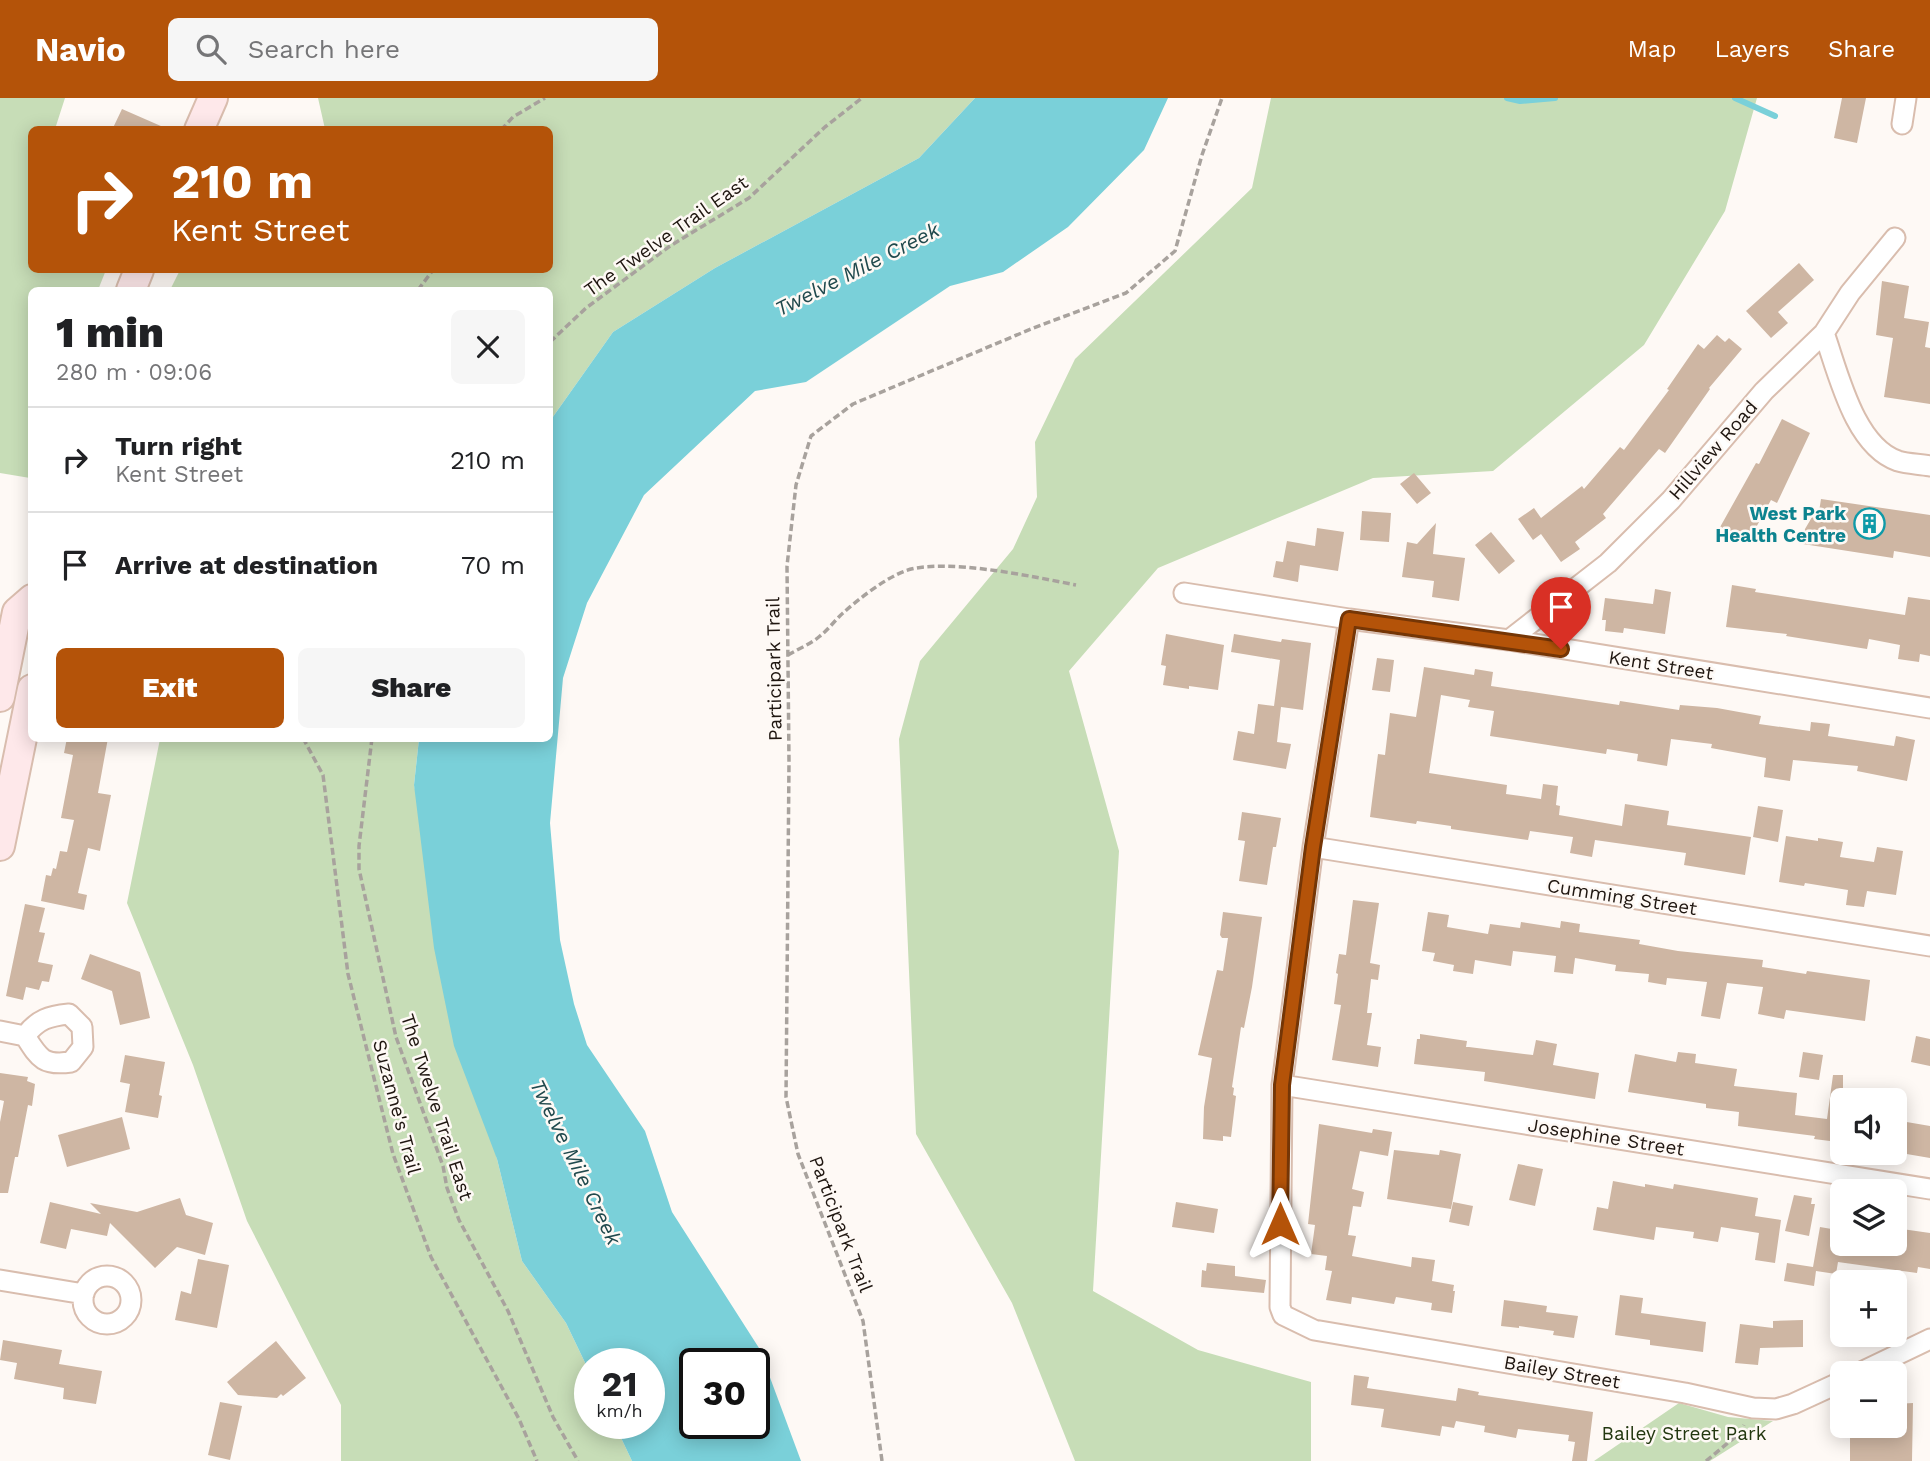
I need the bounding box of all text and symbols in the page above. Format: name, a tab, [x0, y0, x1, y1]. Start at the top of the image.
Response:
search box	[168, 18, 658, 81]
text: Navio	[35, 30, 126, 69]
icon: search	[192, 30, 230, 68]
text: Search here	[248, 34, 400, 64]
text: Map	[1628, 35, 1676, 63]
text: Layers	[1714, 35, 1790, 63]
text: Share	[1828, 35, 1895, 63]
text: 210 m	[171, 152, 313, 210]
icon: right	[56, 154, 147, 245]
street label: The Twelve Trail East	[580, 171, 752, 301]
text: Kent Street	[171, 211, 349, 249]
water label: Twelve Mile Creek	[771, 216, 944, 321]
text: 1 min	[56, 308, 164, 357]
button: close	[451, 310, 525, 384]
text: 280 m · 09:06	[56, 359, 212, 386]
street label: Hillview Road	[1664, 396, 1762, 504]
text: Turn right	[115, 431, 242, 461]
icon: right	[56, 441, 94, 479]
text: 210 m	[450, 445, 525, 475]
text: Kent Street	[115, 461, 243, 488]
place label: West Park Health Centre	[1715, 502, 1846, 547]
building icon: West Park Health Centre	[1852, 507, 1886, 541]
icon: arrive	[56, 546, 94, 584]
text: Arrive at destination	[115, 550, 378, 580]
text: 70 m	[461, 550, 525, 580]
pin	[1531, 577, 1591, 649]
icon: arrive	[1542, 588, 1580, 626]
street label: Participark Trail	[761, 597, 787, 741]
street label: Kent Street	[1607, 645, 1715, 685]
button: Exit	[56, 648, 284, 728]
button: Share	[298, 648, 525, 728]
street label: Cumming Street	[1545, 874, 1699, 920]
street label: The Twelve Trail East	[396, 1011, 478, 1203]
street label: Suzanne's Trail	[368, 1037, 426, 1177]
water label: Twelve Mile Creek	[525, 1075, 627, 1249]
map controls	[1830, 1088, 1907, 1438]
button: sound	[1830, 1088, 1907, 1165]
street label: Josephine Street	[1526, 1113, 1686, 1161]
street label: Participark Trail	[804, 1153, 878, 1296]
button: layers	[1830, 1179, 1907, 1256]
position arrow	[1243, 1187, 1317, 1261]
button: +	[1830, 1270, 1907, 1347]
speed limit sign: 30	[679, 1348, 770, 1439]
street label: Bailey Street	[1502, 1350, 1622, 1394]
button: −	[1830, 1361, 1907, 1438]
text: 21	[602, 1363, 637, 1405]
text: km/h	[596, 1400, 643, 1421]
park label: Bailey Street Park	[1602, 1422, 1767, 1445]

